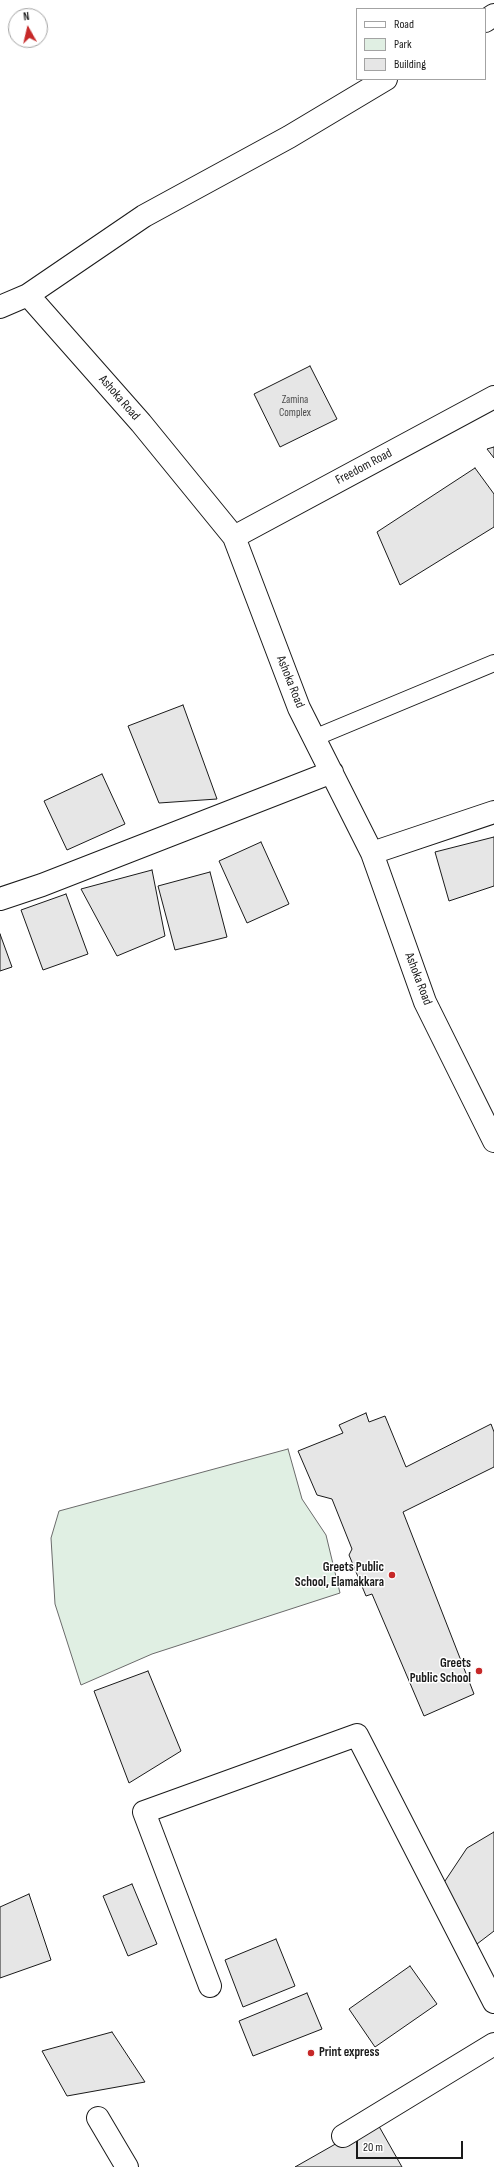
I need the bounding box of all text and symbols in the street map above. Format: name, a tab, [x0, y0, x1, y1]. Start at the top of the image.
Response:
north arrow	[8, 8, 48, 48]
legend	[356, 8, 486, 80]
text: N	[23, 10, 30, 23]
text: Road	[394, 17, 414, 32]
text: Park	[394, 37, 412, 52]
text: Building	[394, 57, 426, 72]
street label: Ashoka Road	[95, 372, 143, 424]
house number: Zamina Complex	[279, 393, 311, 419]
street label: Freedom Road	[333, 446, 395, 488]
street label: Ashoka Road	[272, 654, 308, 710]
street label: Ashoka Road	[401, 951, 435, 1007]
place label: Greets Public School, Elamakkara	[295, 1560, 384, 1591]
marker: Greets Public School, Elamakkara	[387, 1570, 397, 1580]
place label: Greets Public School	[410, 1656, 471, 1687]
marker: Greets Public School	[474, 1666, 484, 1676]
place label: Print express	[319, 2045, 379, 2061]
marker: Print express	[306, 2048, 316, 2058]
scale bar	[358, 2133, 465, 2159]
text: 20 m	[363, 2140, 383, 2155]

